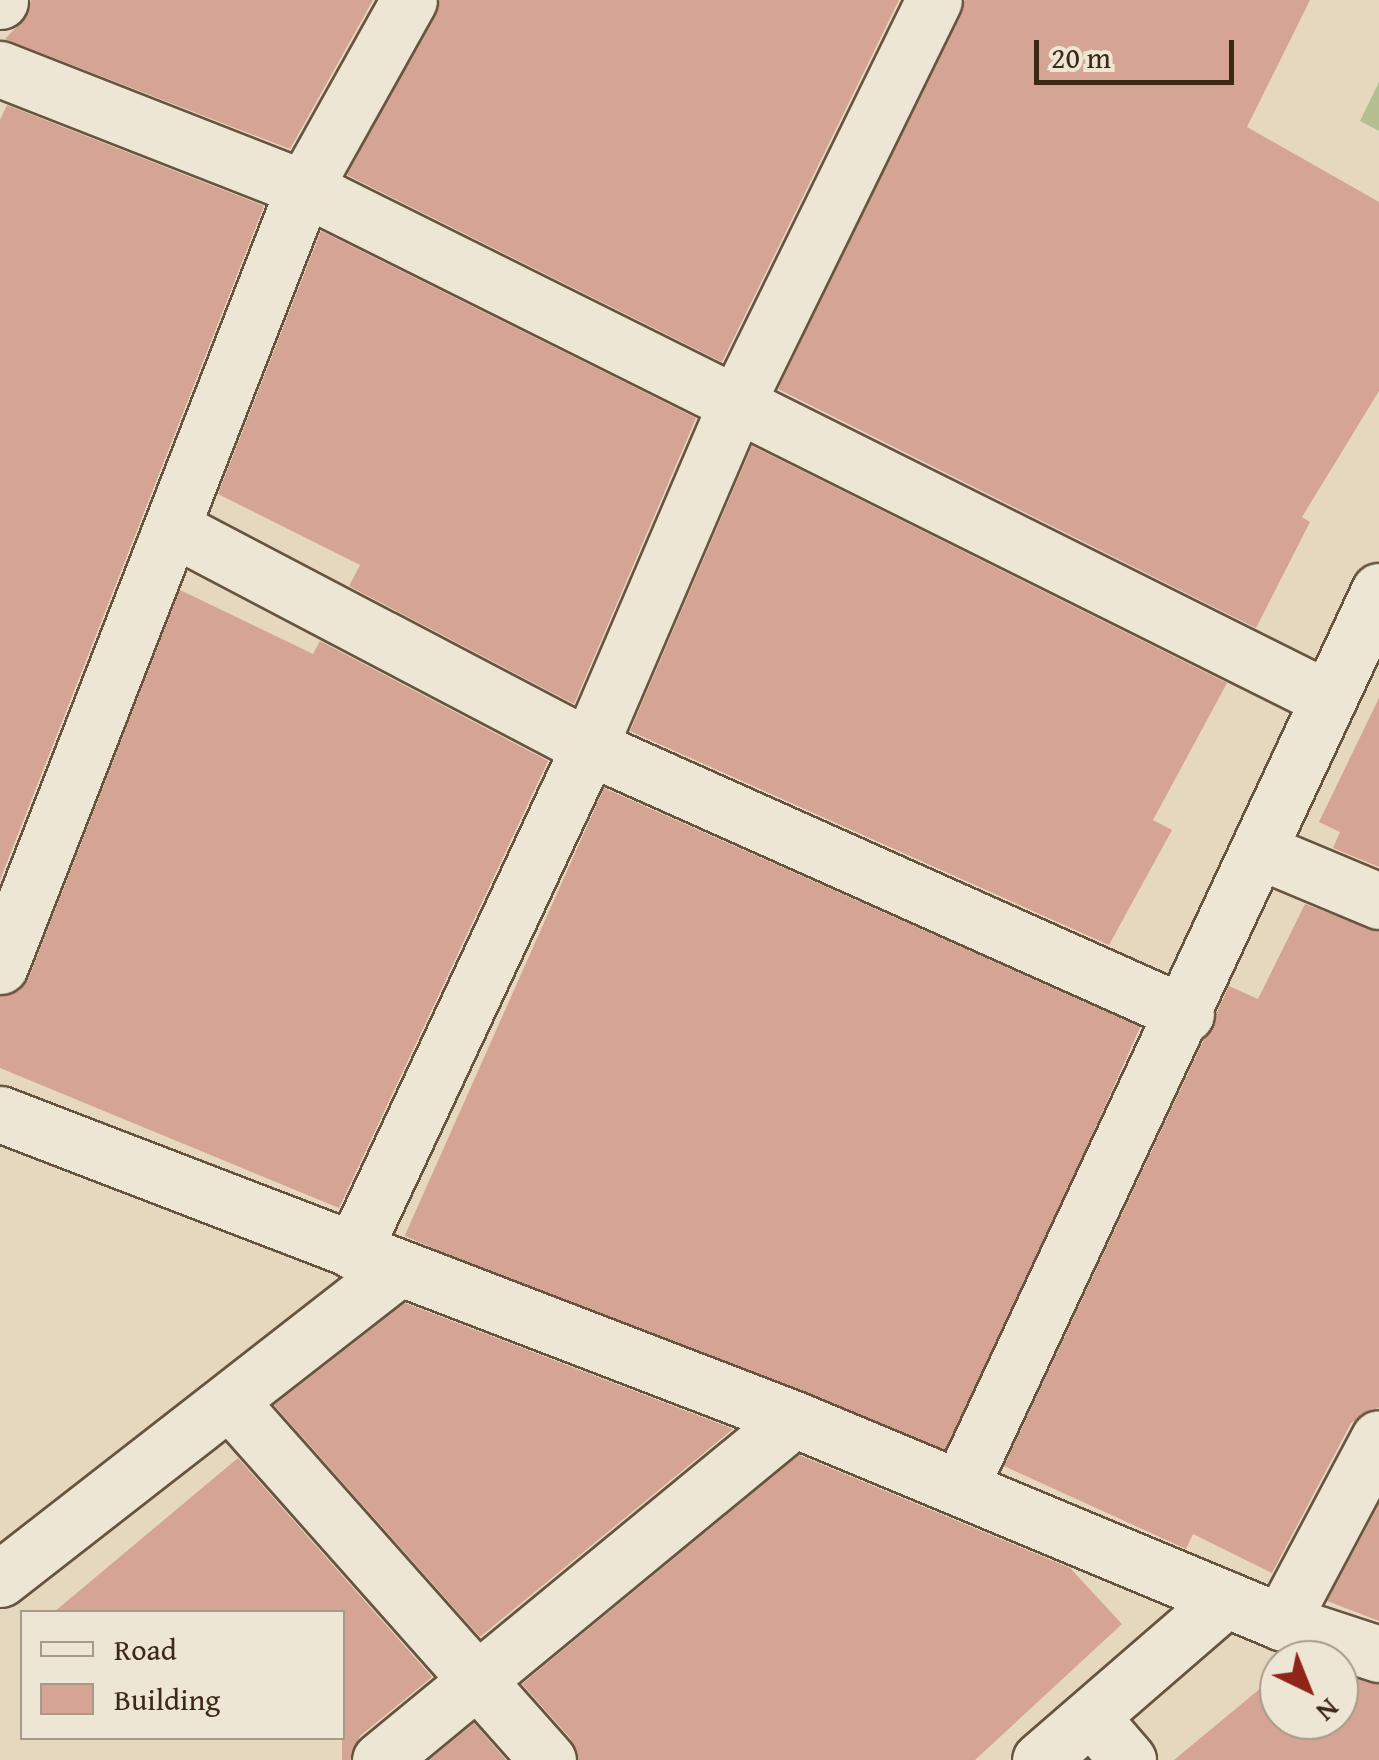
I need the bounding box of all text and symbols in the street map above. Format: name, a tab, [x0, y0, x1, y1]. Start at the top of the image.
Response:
scale bar	[1039, 20, 1239, 82]
text: 20 m	[1051, 35, 1111, 79]
legend	[20, 1610, 345, 1740]
text: Road	[114, 1627, 177, 1671]
north arrow	[1259, 1640, 1359, 1740]
text: Building	[114, 1677, 220, 1721]
text: N	[1308, 1689, 1349, 1732]

